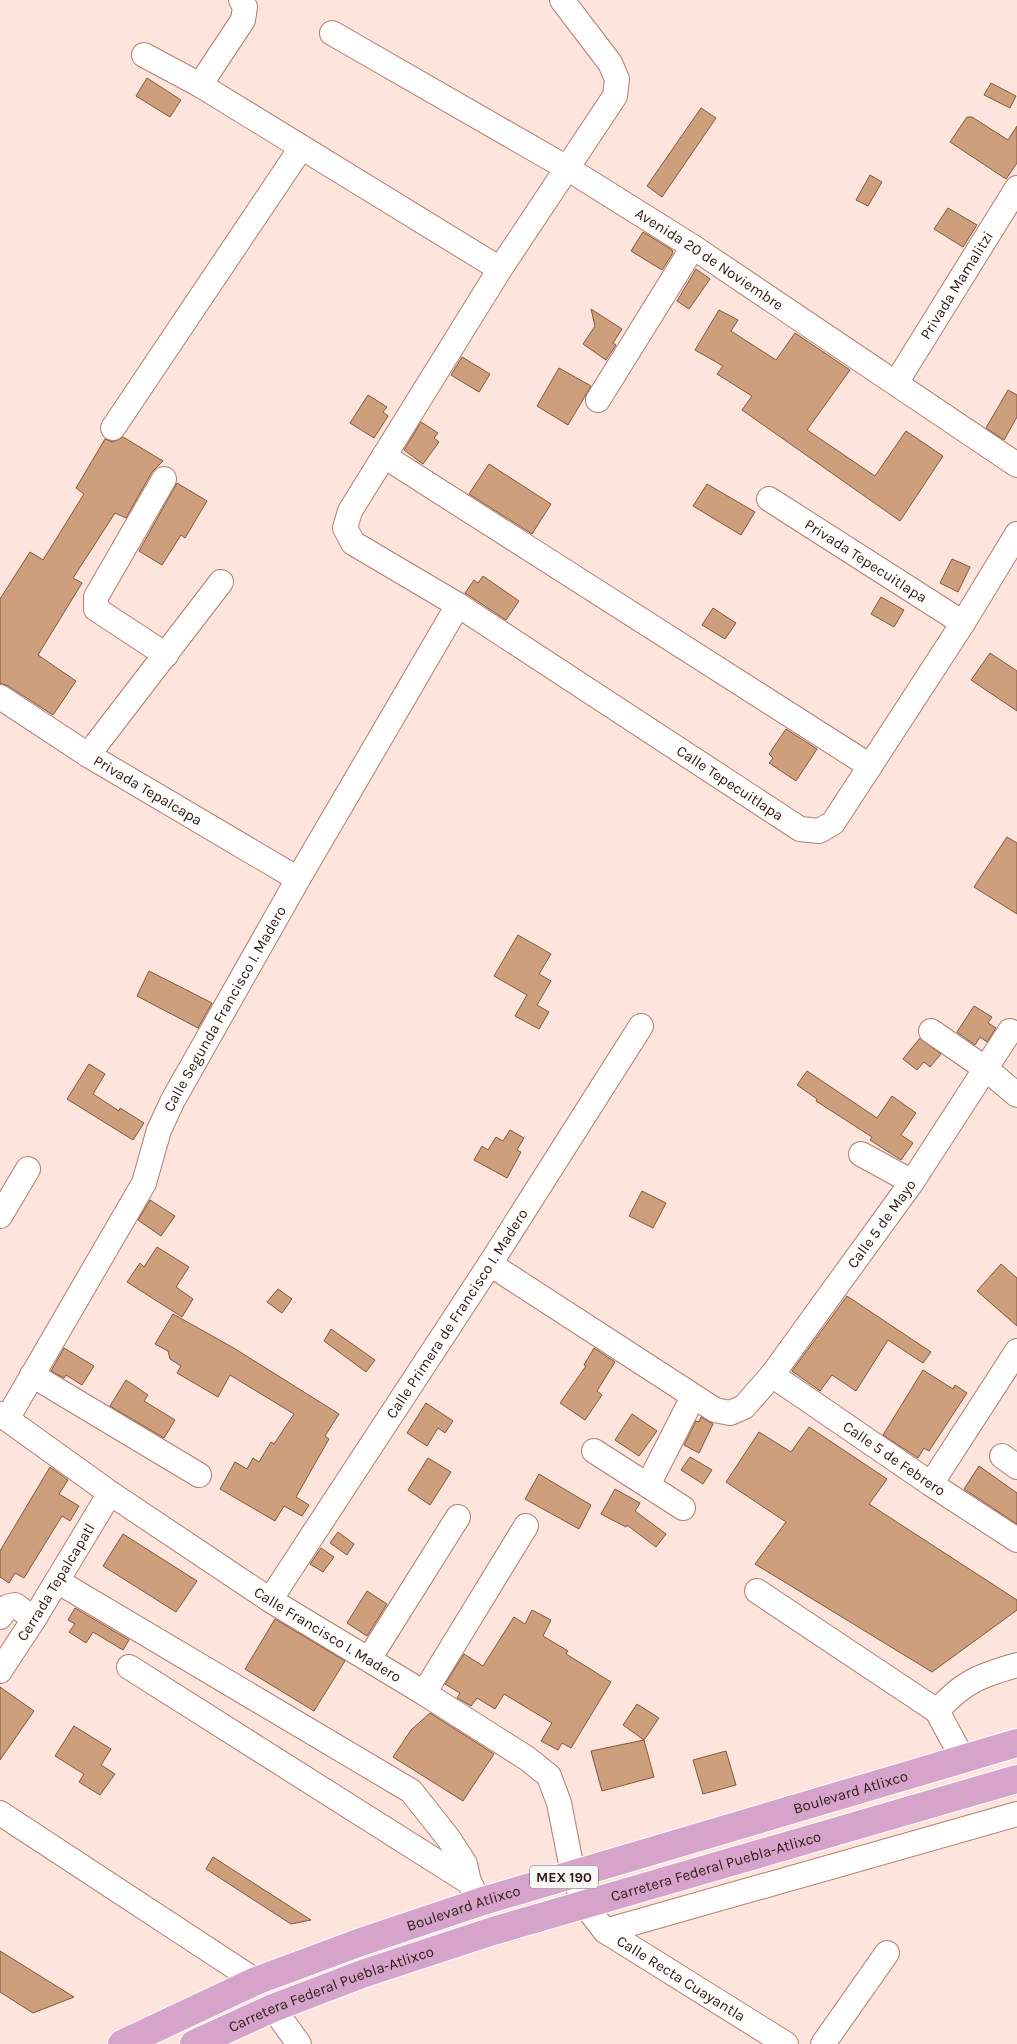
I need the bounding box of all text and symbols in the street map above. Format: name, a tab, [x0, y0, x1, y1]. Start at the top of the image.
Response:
street label: Avenida 20 de Noviembre	[632, 204, 787, 314]
street label: Privada Mamalitzi	[916, 228, 997, 343]
street label: Privada Tepecuitlapa	[801, 515, 930, 607]
street label: Calle Tepecuitlapa	[673, 742, 787, 825]
street label: Privada Tepalcapa	[90, 751, 206, 829]
street label: Calle Segunda Francisco I. Madero	[160, 903, 290, 1114]
street label: Calle 5 de Mayo	[843, 1176, 920, 1272]
street label: Calle Primera de Francisco I. Madero	[382, 1205, 532, 1422]
street label: Calle 5 de Febrero	[839, 1417, 949, 1500]
street label: Cerrada Tepalcapatl	[13, 1520, 99, 1645]
street label: Calle Francisco I. Madero	[250, 1583, 404, 1686]
street label: Boulevard Atlixco	[791, 1767, 910, 1818]
street label: Carretera Federal Puebla-Atlixco	[609, 1827, 823, 1905]
road number: MEX 190	[530, 1865, 598, 1888]
street label: Boulevard Atlixco	[404, 1881, 523, 1935]
street label: Calle Recta Cuayantla	[613, 1932, 749, 2025]
street label: Carretera Federal Puebla-Atlixco	[226, 1942, 436, 2036]

